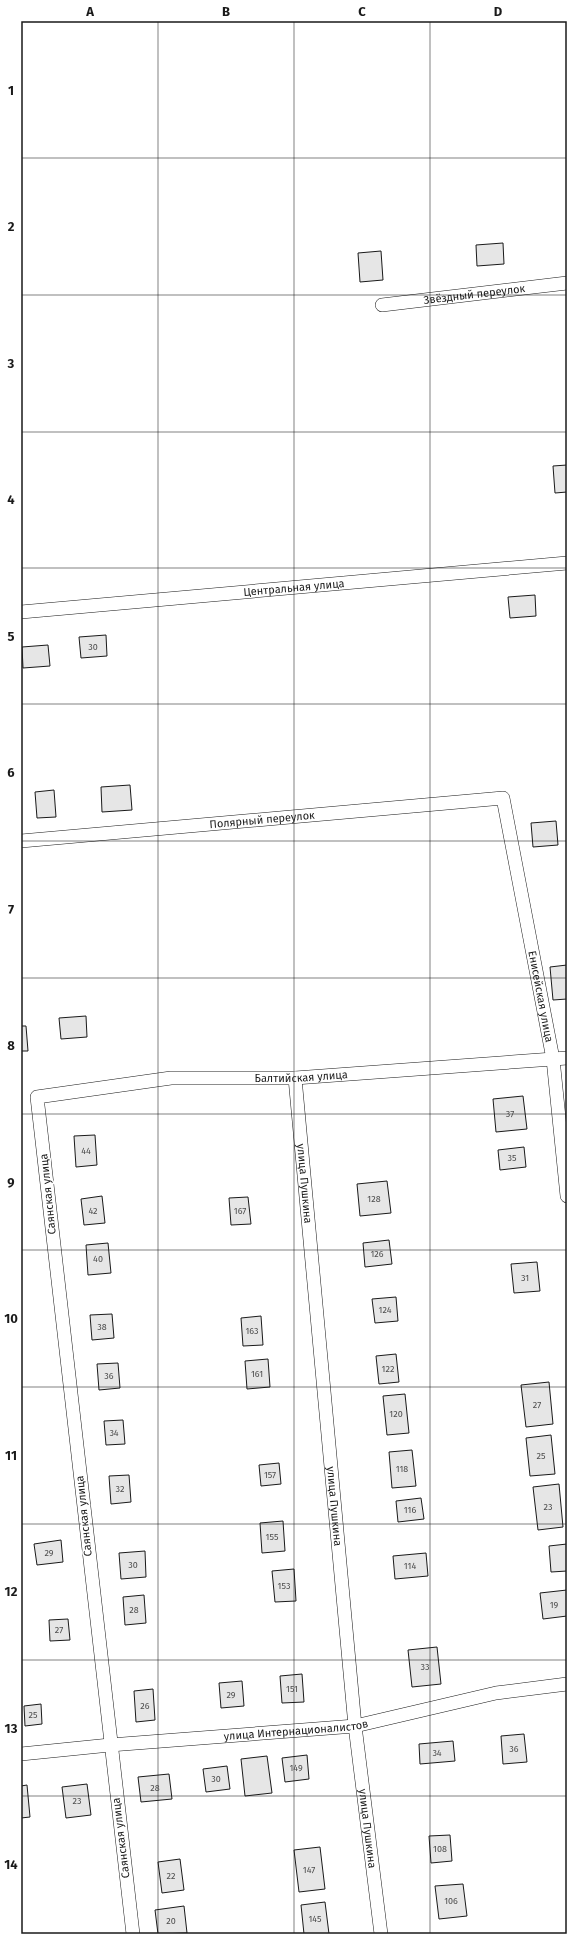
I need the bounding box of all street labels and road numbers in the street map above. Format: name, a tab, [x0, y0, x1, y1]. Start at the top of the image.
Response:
street label: Звёздный переулок	[423, 282, 526, 307]
street label: Центральная улица	[243, 576, 345, 599]
street label: Полярный переулок	[209, 808, 316, 831]
street label: Енисейская улица	[526, 950, 556, 1043]
street label: Балтийская улица	[255, 1068, 348, 1085]
street label: улица Пушкина	[295, 1143, 315, 1224]
street label: Саянская улица	[37, 1153, 59, 1235]
street label: улица Пушкина	[324, 1466, 345, 1547]
street label: Саянская улица	[73, 1475, 95, 1557]
street label: улица Интернационалистов	[223, 1717, 369, 1743]
street label: улица Пушкина	[356, 1788, 379, 1869]
street label: Саянская улица	[110, 1797, 132, 1879]

